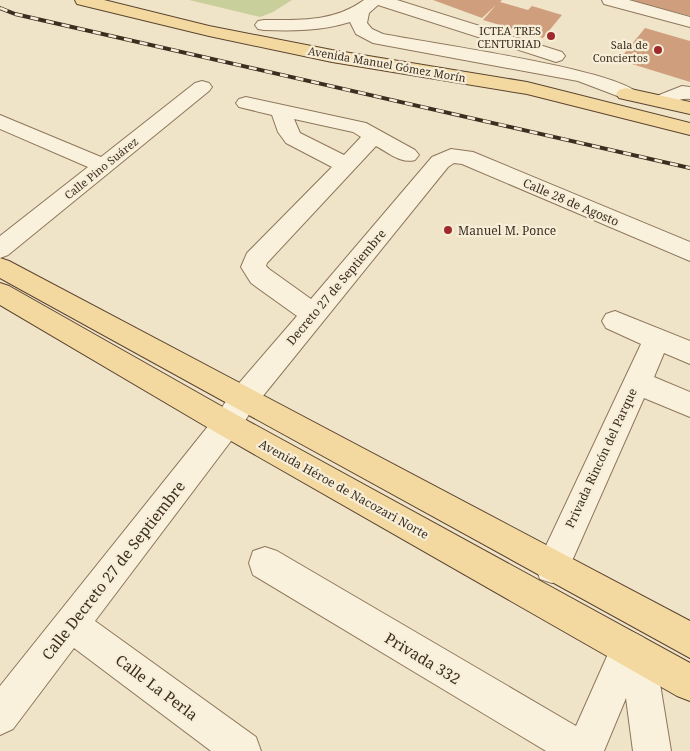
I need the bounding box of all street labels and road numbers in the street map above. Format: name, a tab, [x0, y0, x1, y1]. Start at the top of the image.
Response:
street label: Avenida Manuel Gómez Morín	[307, 43, 467, 85]
street label: Calle Pino Suárez	[61, 134, 141, 202]
street label: Calle 28 de Agosto	[520, 174, 622, 230]
street label: Decreto 27 de Septiembre	[282, 225, 390, 349]
street label: Privada Rincón del Parque	[561, 385, 641, 531]
street label: Avenida Héroe de Nacozari Norte	[256, 435, 432, 543]
street label: Calle Decreto 27 de Septiembre	[37, 476, 189, 664]
street label: Privada 332	[382, 628, 464, 688]
street label: Calle La Perla	[112, 650, 202, 724]

